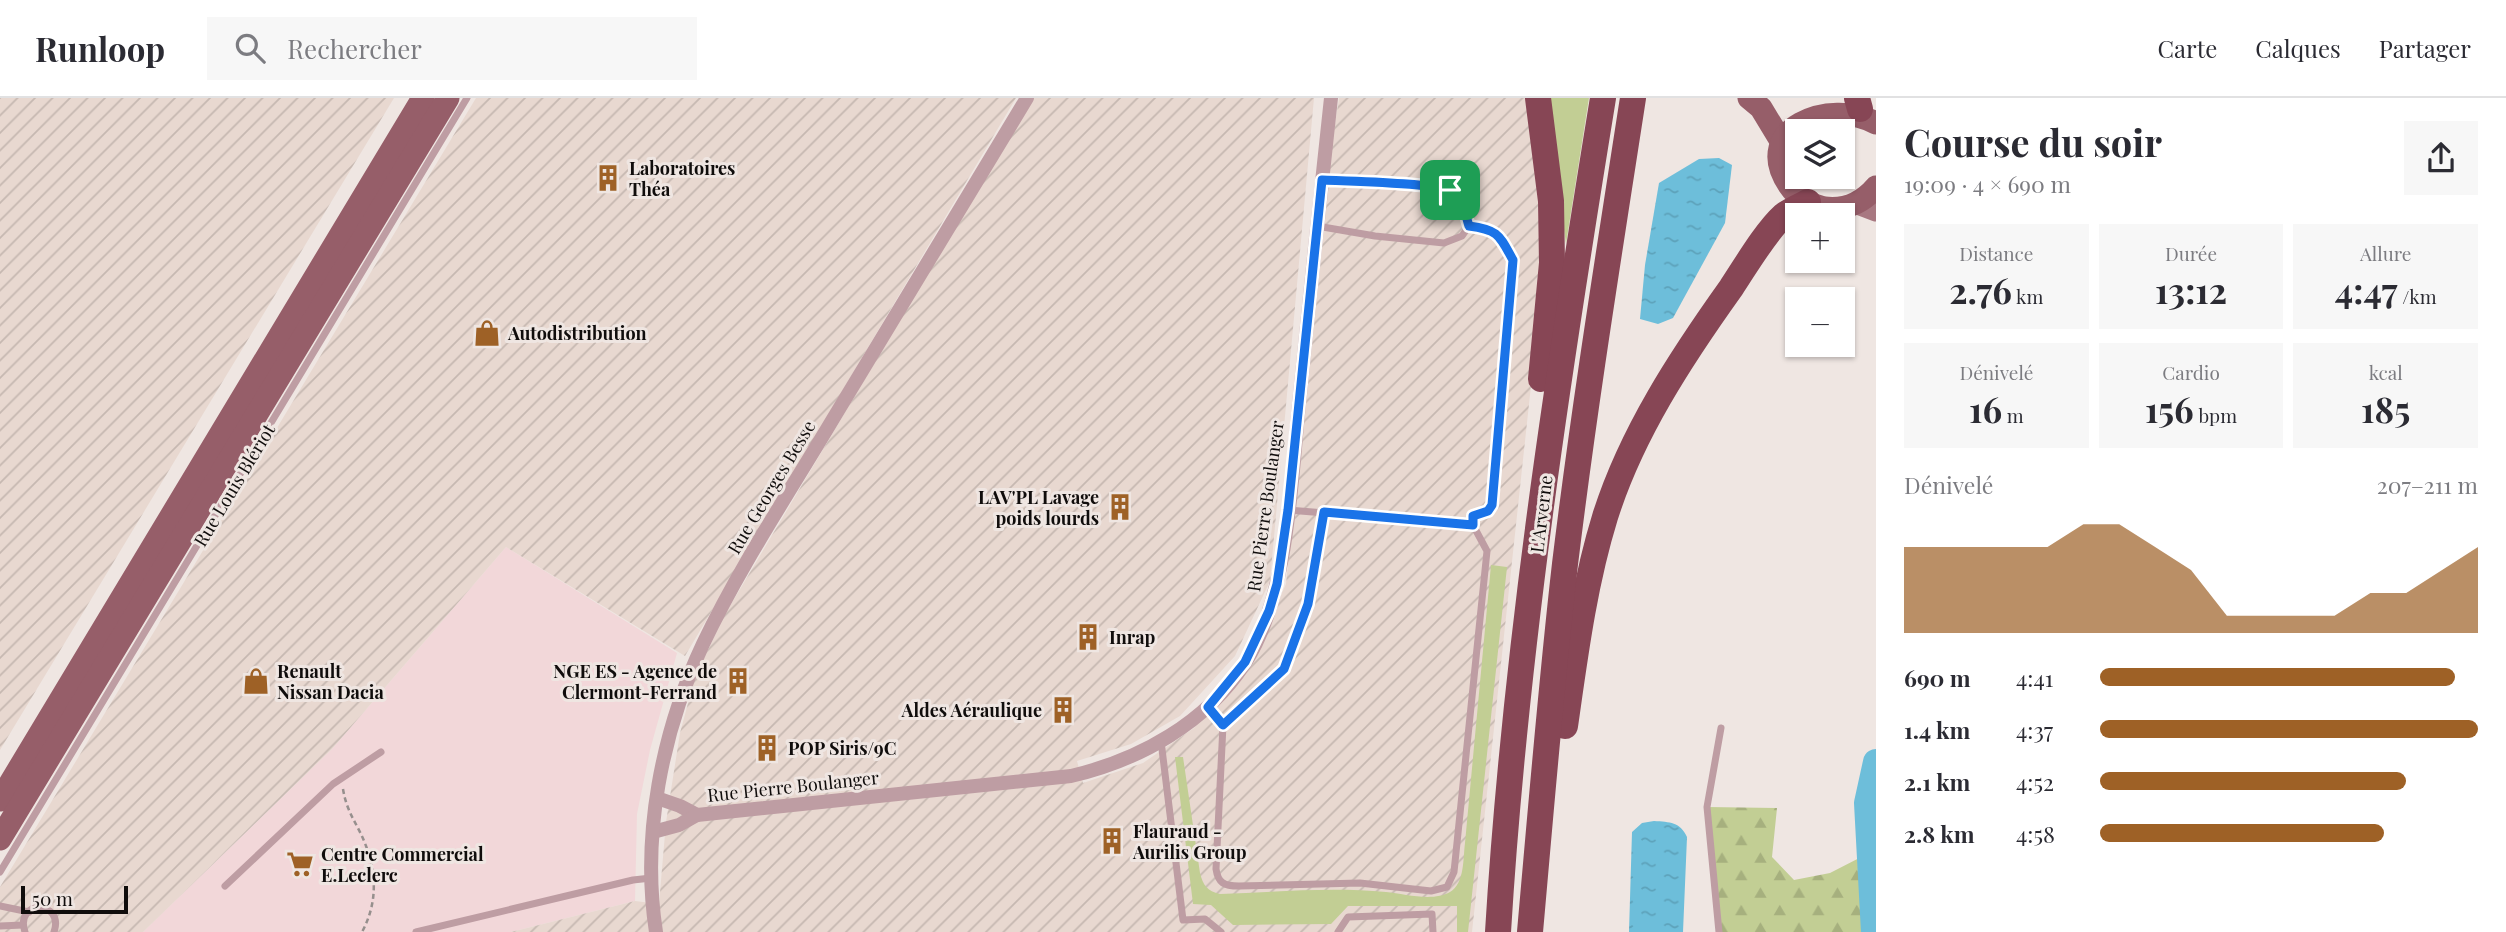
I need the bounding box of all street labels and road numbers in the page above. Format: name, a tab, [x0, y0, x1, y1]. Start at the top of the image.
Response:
street label: Rue Georges Besse	[722, 416, 820, 558]
street label: Rue Louis Blériot	[188, 419, 280, 551]
street label: Rue Pierre Boulanger	[1241, 419, 1289, 593]
street label: L'Arverne	[1524, 474, 1558, 554]
street label: Rue Pierre Boulanger	[706, 765, 880, 807]

